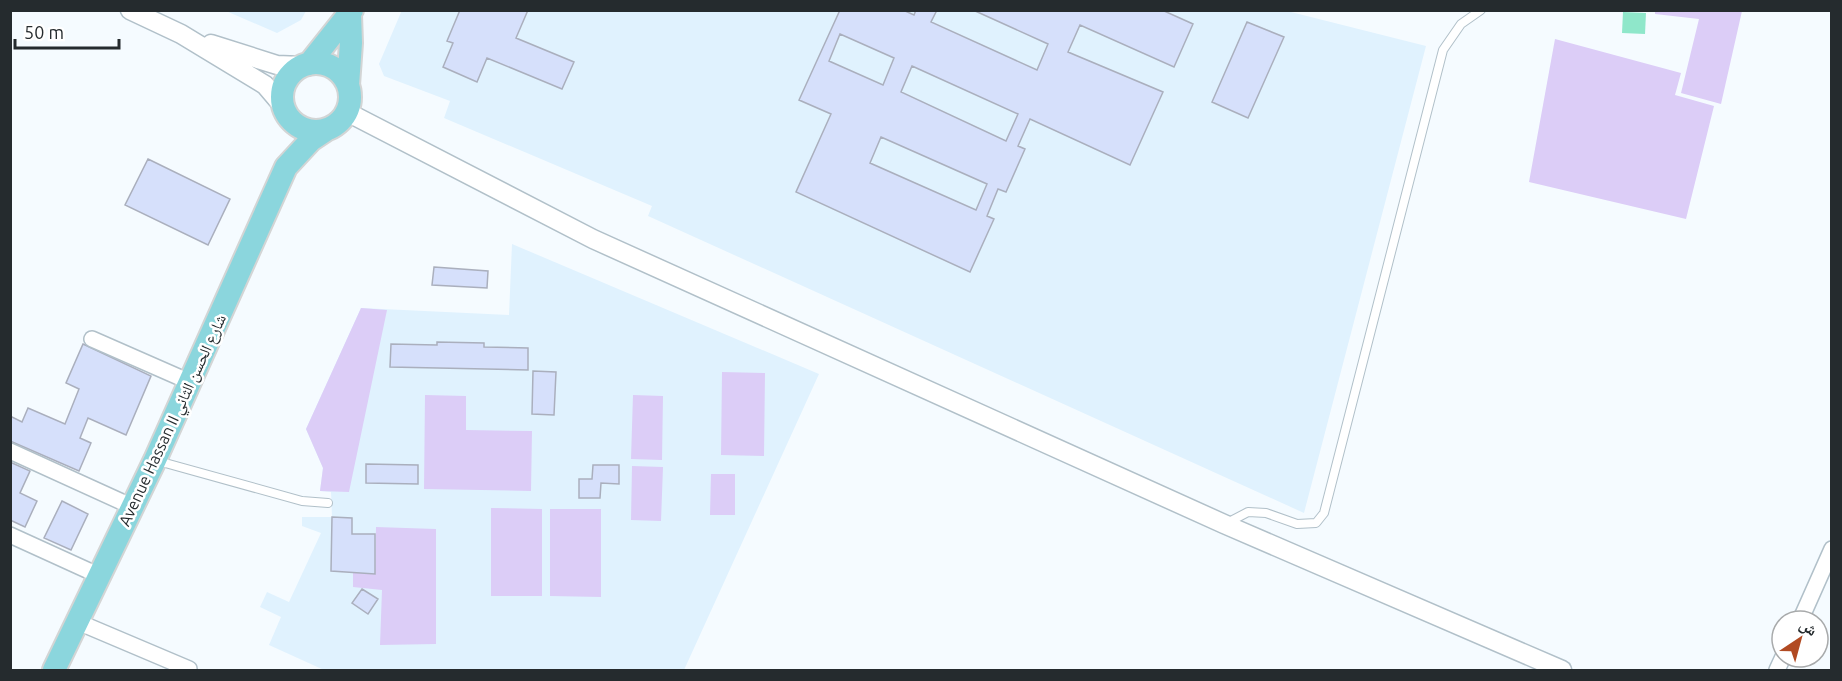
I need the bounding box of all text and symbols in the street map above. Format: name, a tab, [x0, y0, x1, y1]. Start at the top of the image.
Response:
scale bar	[15, 12, 118, 50]
text: 50 m	[24, 22, 64, 42]
street label: Avenue Hassan II شارع الحسن الثاني	[115, 311, 233, 531]
north arrow	[1770, 609, 1830, 669]
text: ش	[1796, 615, 1821, 640]

